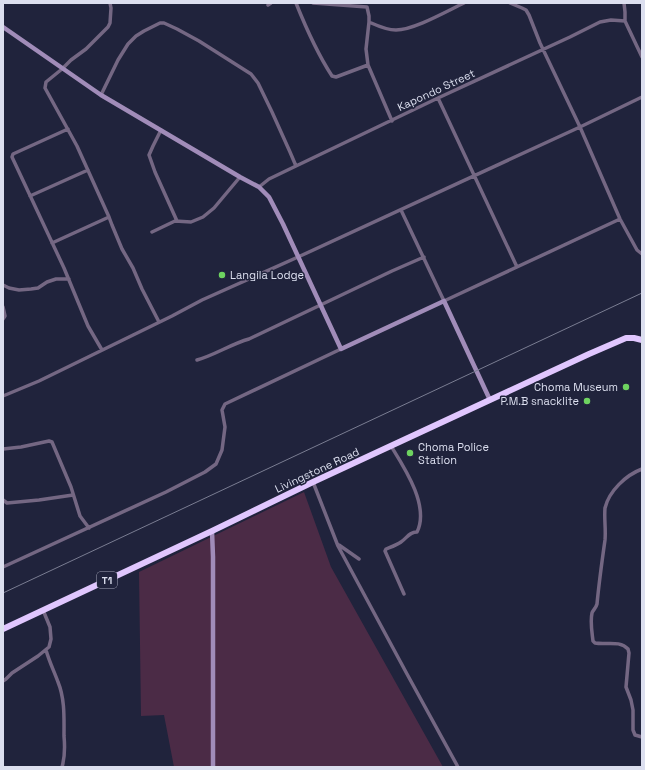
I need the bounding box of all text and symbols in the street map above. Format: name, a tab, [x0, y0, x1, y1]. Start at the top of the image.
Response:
street label: Kapondo Street	[395, 66, 477, 114]
place label: Langila Lodge	[230, 268, 304, 282]
marker: Langila Lodge	[217, 270, 227, 280]
place label: Choma Museum	[534, 380, 618, 394]
marker: Choma Museum	[621, 382, 631, 392]
place label: P.M.B snacklite	[500, 394, 579, 408]
marker: P.M.B snacklite	[582, 396, 592, 406]
place label: Choma Police Station	[418, 440, 489, 467]
street label: Livingstone Road	[273, 444, 361, 496]
marker: Choma Police Station	[405, 448, 415, 458]
road number: T1	[97, 572, 117, 588]

